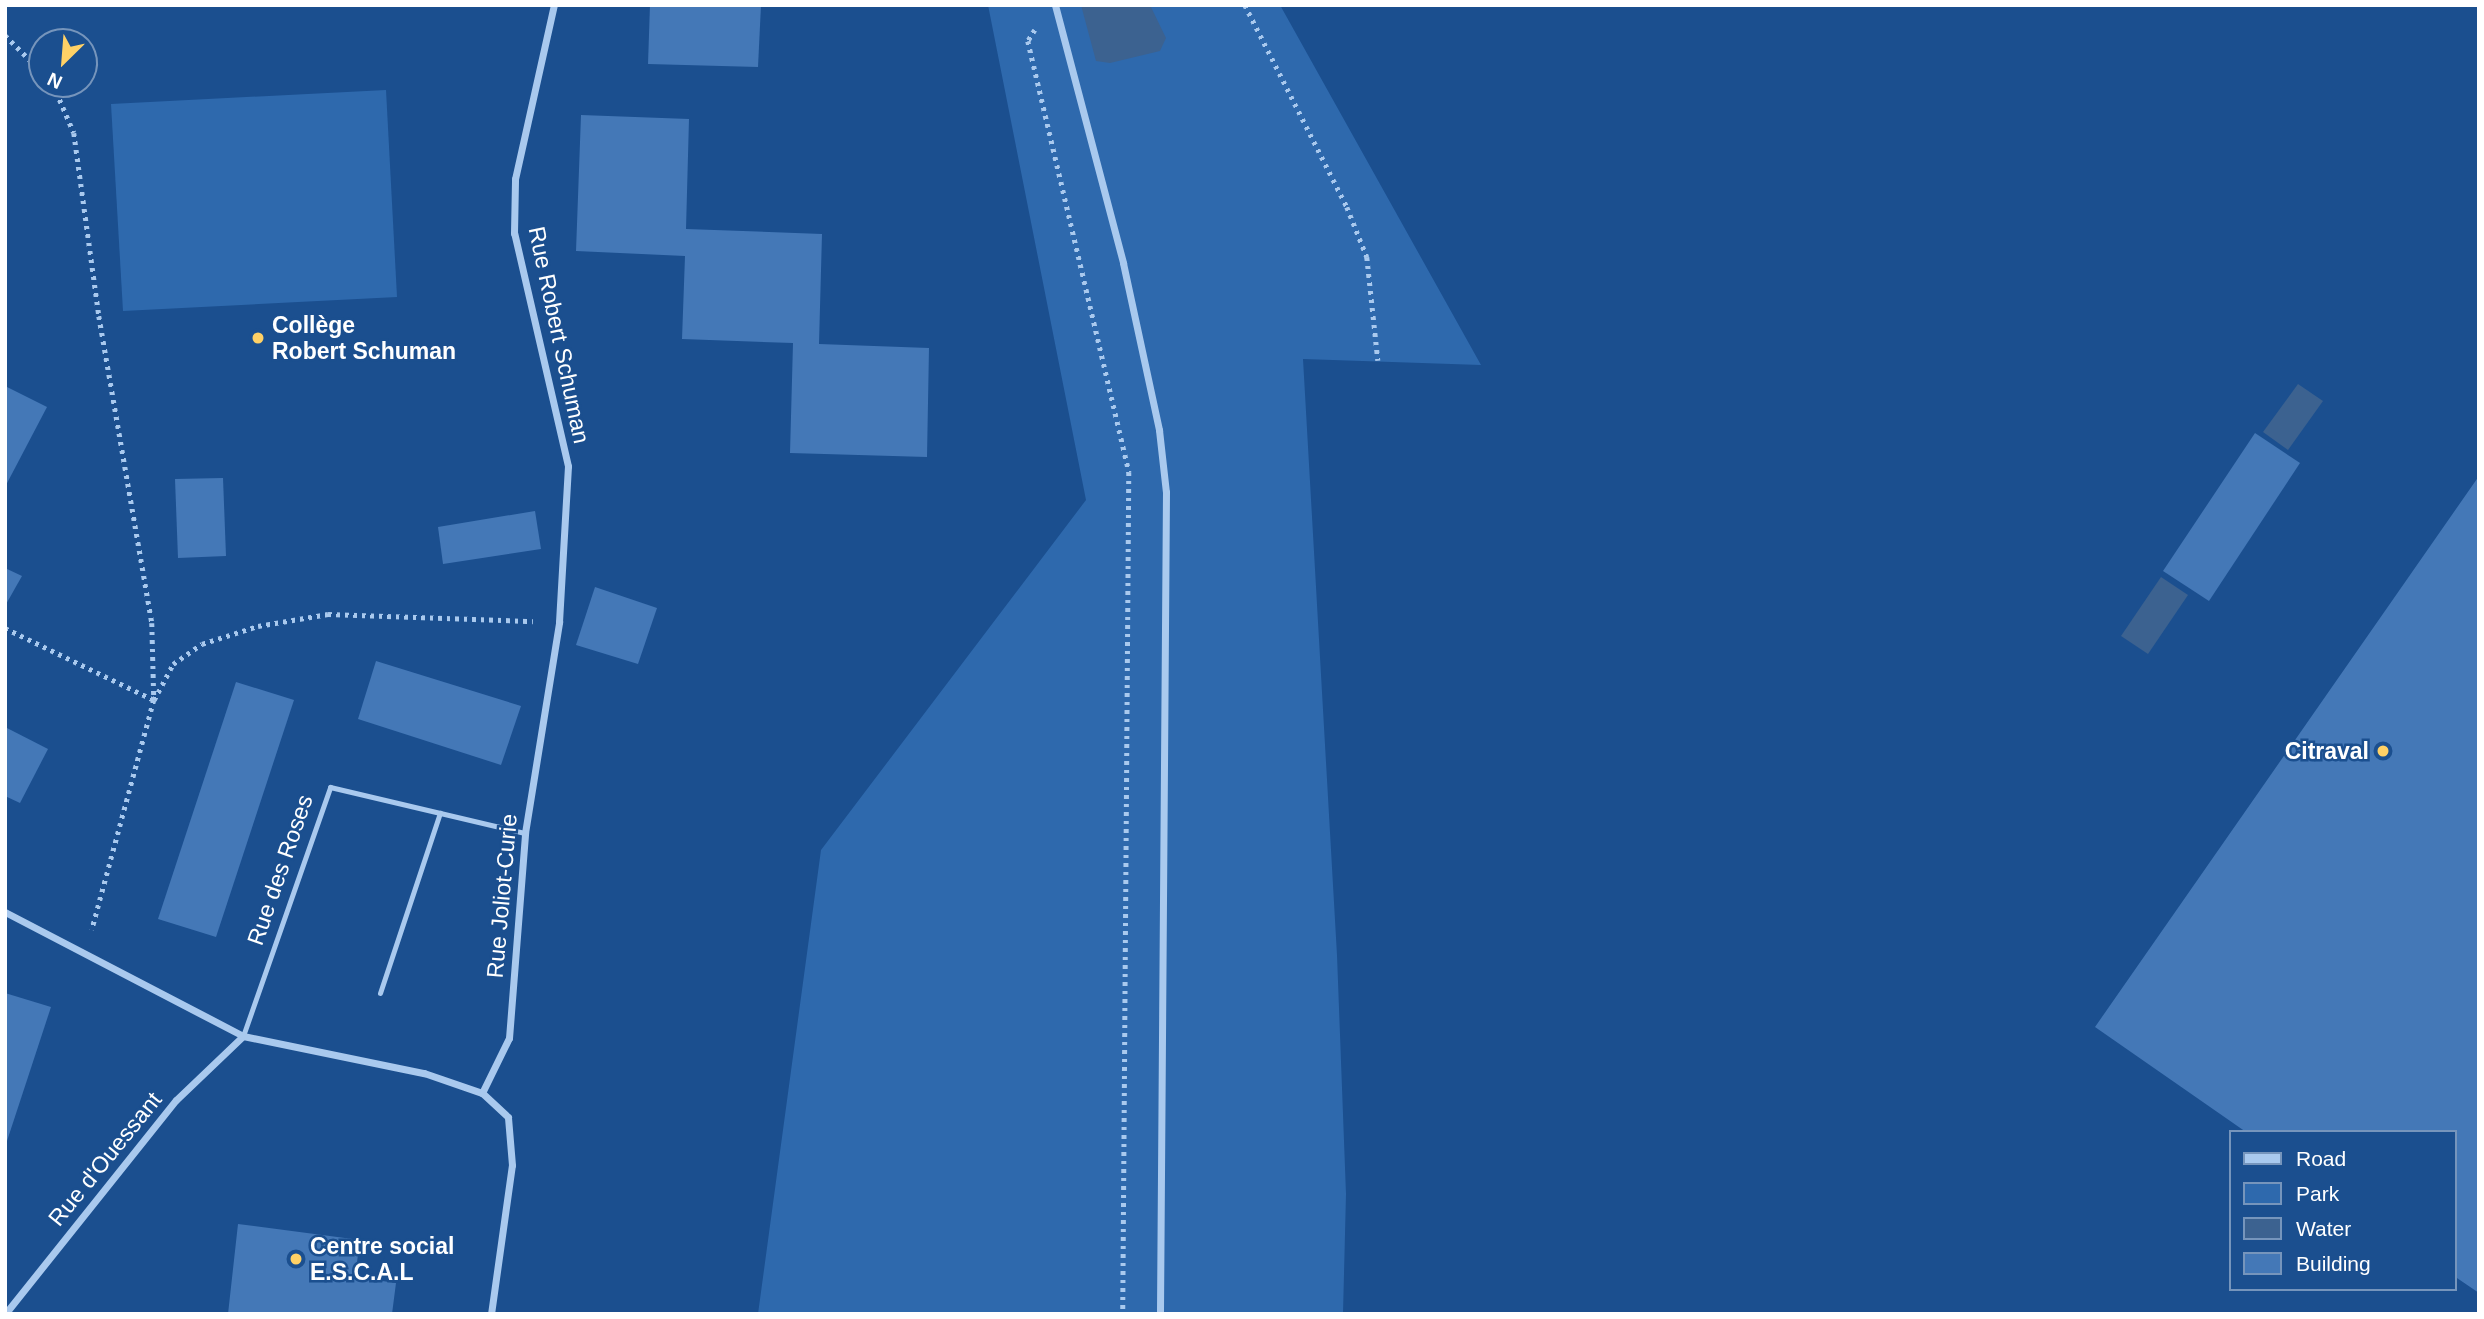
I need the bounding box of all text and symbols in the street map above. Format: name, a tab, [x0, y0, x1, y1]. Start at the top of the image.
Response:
north arrow	[28, 28, 98, 98]
text: N	[44, 68, 65, 93]
street label: Rue Robert Schuman	[523, 224, 595, 446]
place label: Collège Robert Schuman	[272, 311, 456, 365]
marker: Collège Robert Schuman	[250, 330, 266, 346]
place label: Citraval	[2285, 737, 2369, 765]
marker: Citraval	[2375, 743, 2391, 759]
street label: Rue des Roses	[241, 791, 319, 949]
street label: Rue Joliot-Curie	[481, 813, 523, 979]
street label: Rue d'Ouessant	[43, 1087, 167, 1231]
legend	[2228, 1130, 2456, 1291]
text: Road	[2296, 1147, 2346, 1170]
text: Park	[2296, 1182, 2339, 1205]
text: Water	[2296, 1217, 2351, 1240]
place label: Centre social E.S.C.A.L	[310, 1232, 454, 1286]
marker: Centre social E.S.C.A.L	[288, 1251, 304, 1267]
text: Building	[2296, 1252, 2371, 1275]

